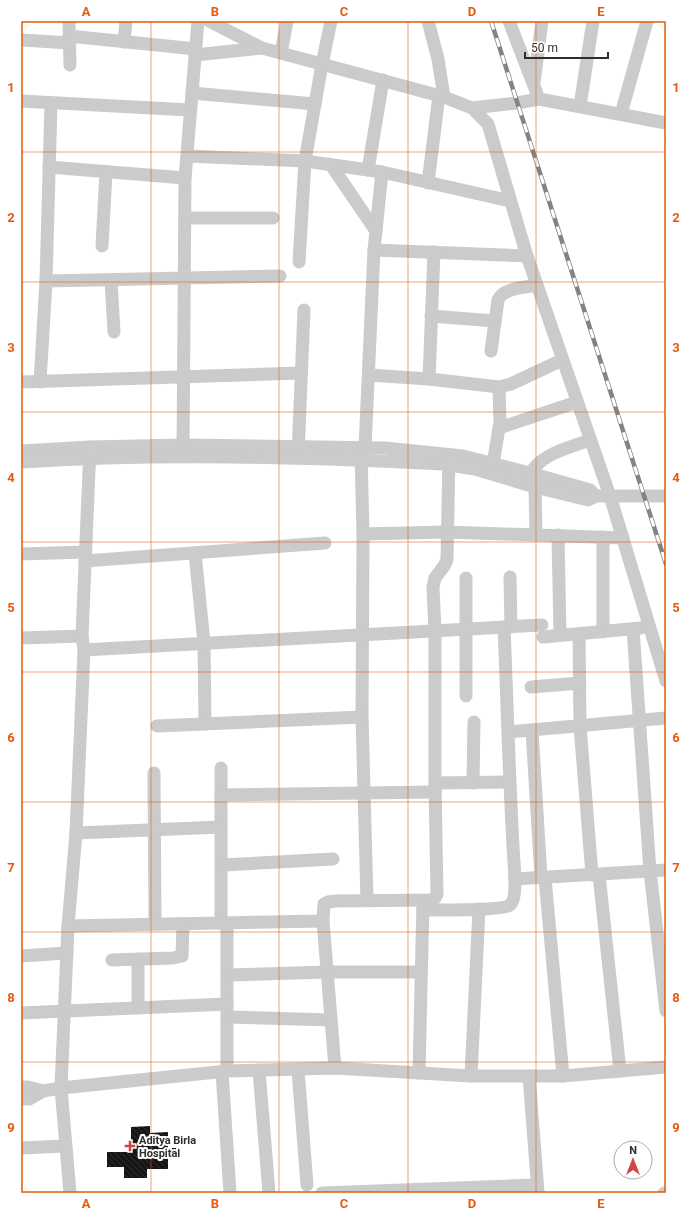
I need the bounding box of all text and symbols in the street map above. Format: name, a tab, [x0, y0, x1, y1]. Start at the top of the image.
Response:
text: A	[82, 4, 91, 19]
text: B	[211, 4, 219, 19]
text: C	[340, 4, 349, 19]
text: D	[468, 4, 476, 19]
text: E	[597, 4, 605, 19]
scale bar	[525, 34, 608, 60]
text: 50 m	[531, 41, 558, 55]
text: 1	[7, 80, 15, 95]
text: 1	[672, 80, 680, 95]
text: 2	[7, 210, 15, 225]
text: 2	[672, 210, 680, 225]
text: 3	[7, 340, 15, 355]
text: 3	[672, 340, 680, 355]
text: 4	[7, 470, 15, 485]
text: 4	[672, 470, 680, 485]
text: 5	[7, 600, 15, 615]
text: 5	[672, 600, 680, 615]
text: 6	[7, 730, 15, 745]
text: 6	[672, 730, 680, 745]
text: 7	[7, 860, 15, 875]
text: 7	[672, 860, 680, 875]
text: 8	[7, 990, 15, 1005]
text: 8	[672, 990, 680, 1005]
text: 9	[7, 1120, 15, 1135]
text: 9	[672, 1120, 680, 1135]
place label: Aditya Birla Hospital	[139, 1134, 196, 1160]
marker: Aditya Birla Hospital	[124, 1140, 136, 1152]
north arrow	[613, 1140, 653, 1180]
text: N	[629, 1144, 637, 1157]
text: A	[82, 1196, 91, 1211]
text: B	[211, 1196, 219, 1211]
text: C	[340, 1196, 349, 1211]
text: D	[468, 1196, 476, 1211]
text: E	[597, 1196, 605, 1211]

